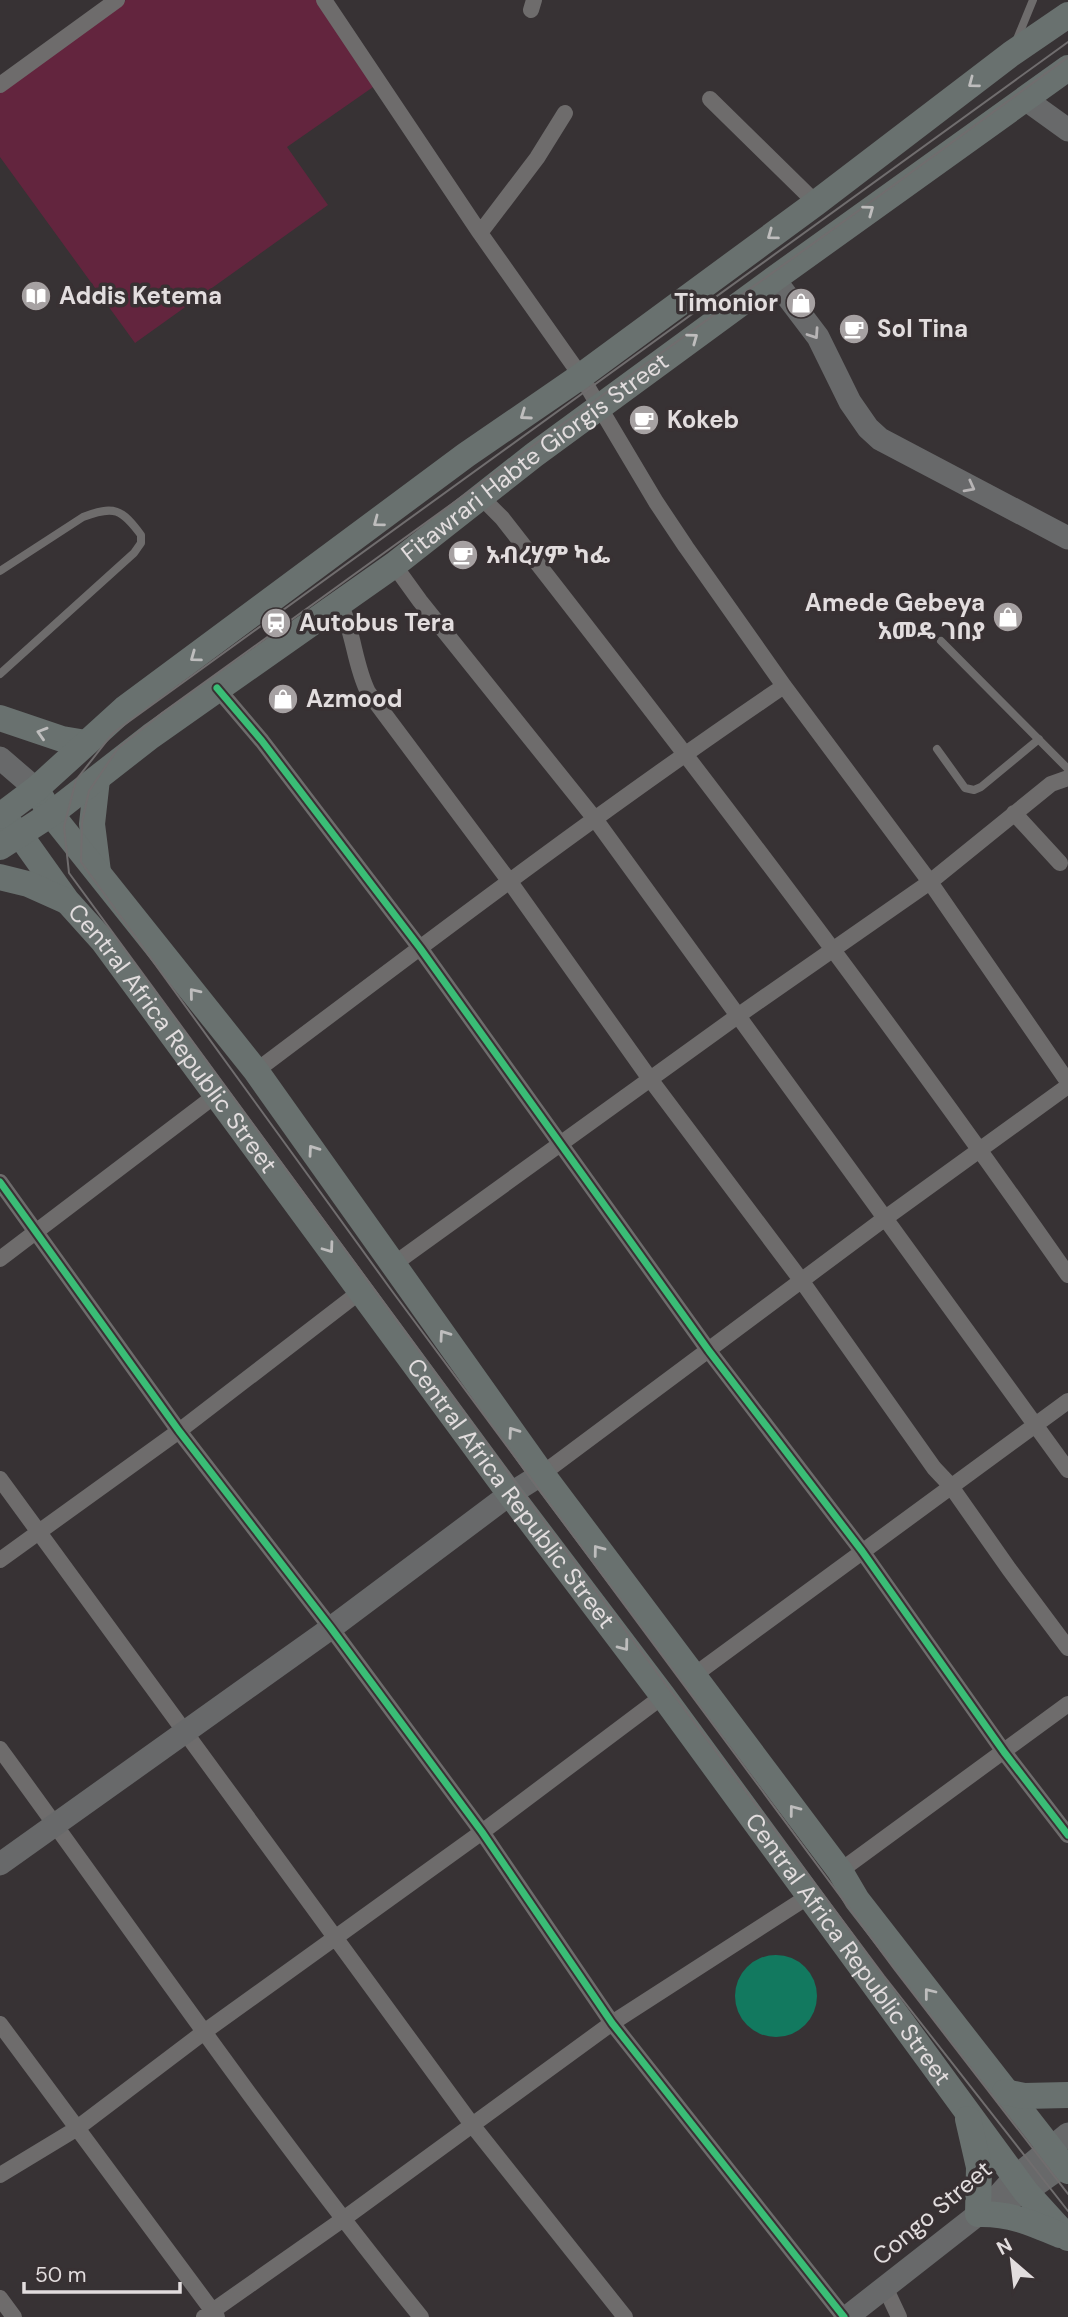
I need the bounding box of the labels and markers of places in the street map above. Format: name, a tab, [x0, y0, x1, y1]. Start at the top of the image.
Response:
library icon: Addis Ketema	[19, 279, 53, 313]
place label: Addis Ketema	[59, 280, 222, 311]
shop icon: Timonior	[784, 286, 818, 320]
place label: Timonior	[674, 287, 778, 318]
cafe icon: Sol Tina	[837, 312, 871, 346]
place label: Sol Tina	[877, 313, 968, 344]
cafe icon: Kokeb	[627, 403, 661, 437]
place label: Kokeb	[667, 404, 739, 435]
cafe icon: አብረሃም ካፌ	[446, 538, 480, 572]
place label: አብረሃም ካፌ	[486, 539, 611, 570]
place label: Amede Gebeya አመዴ ገበያ	[805, 587, 985, 646]
shop icon: Amede Gebeya አመዴ ገበያ	[991, 600, 1025, 634]
station icon: Autobus Tera	[259, 606, 293, 640]
place label: Autobus Tera	[299, 607, 455, 638]
shop icon: Azmood	[266, 682, 300, 716]
place label: Azmood	[306, 683, 402, 714]

